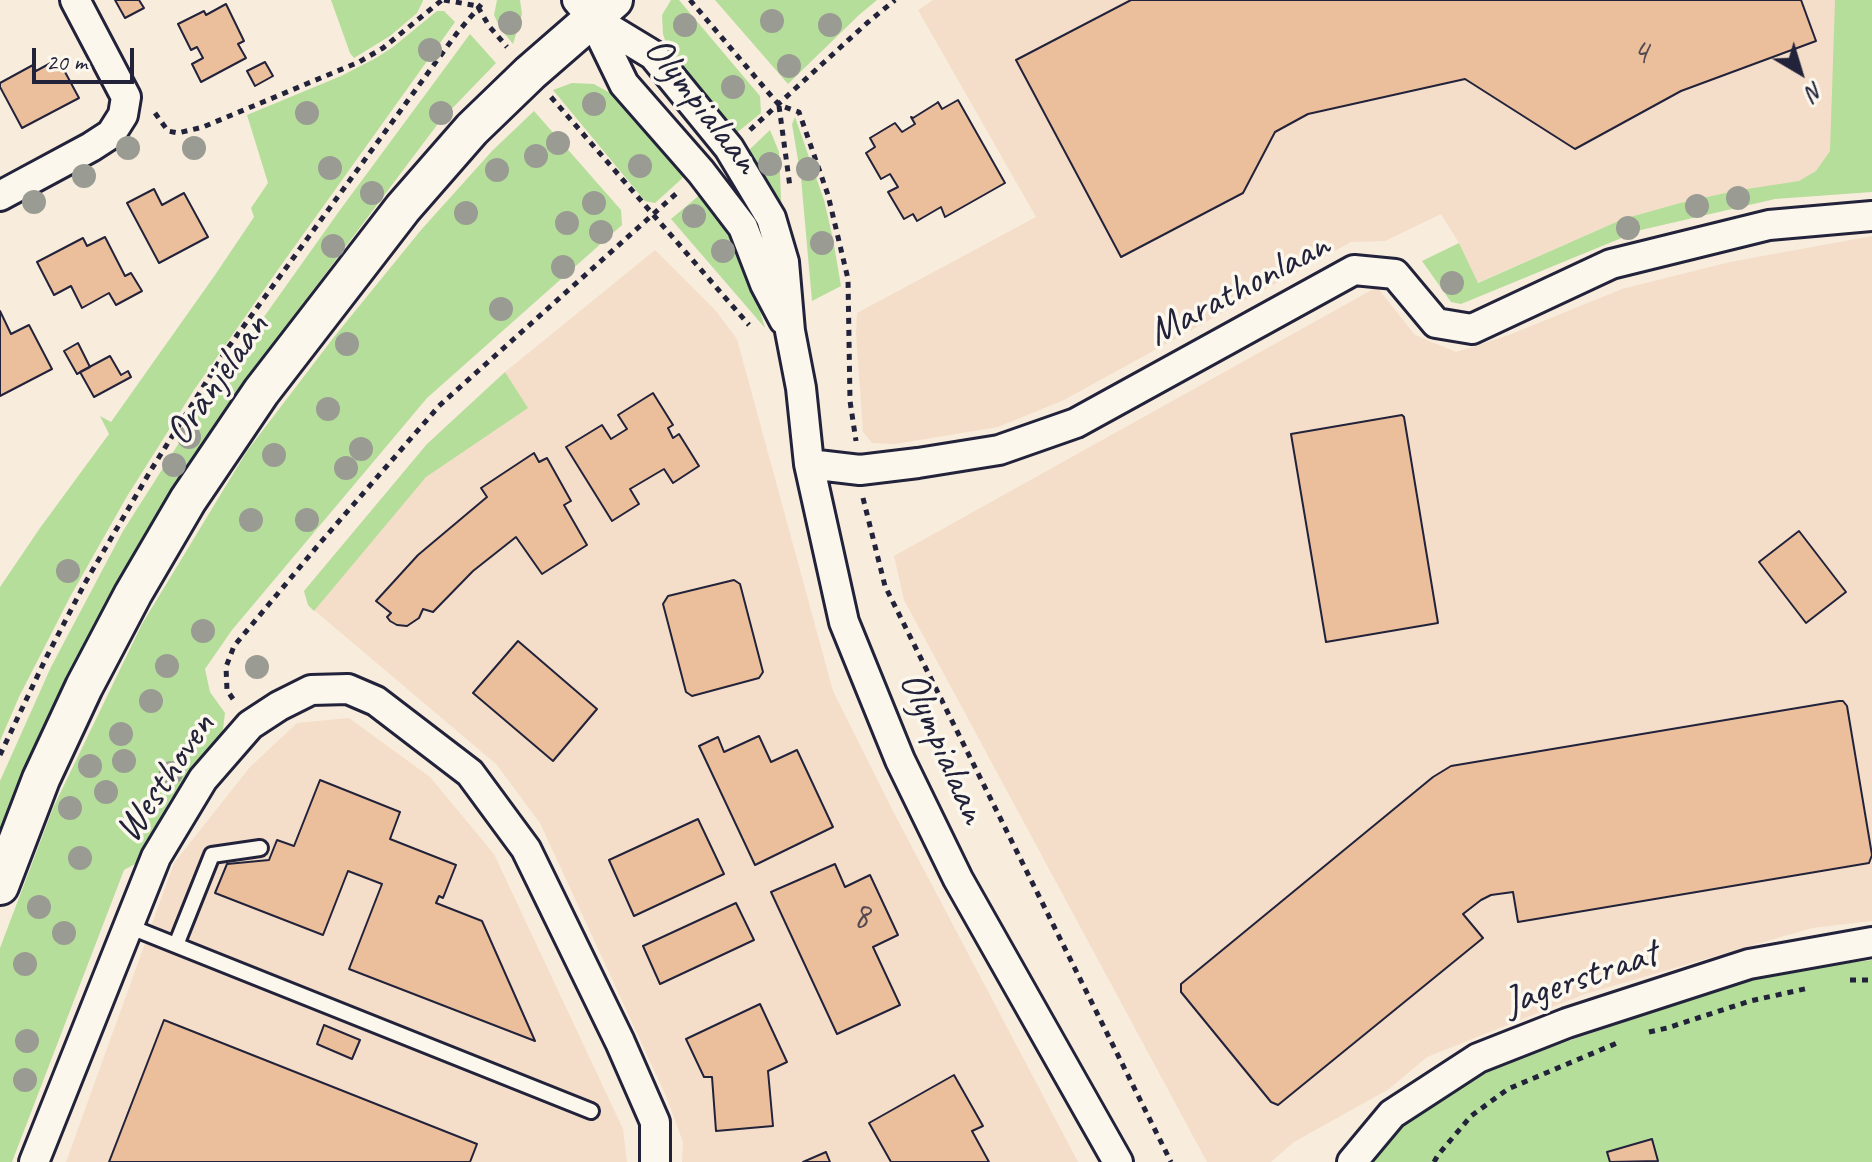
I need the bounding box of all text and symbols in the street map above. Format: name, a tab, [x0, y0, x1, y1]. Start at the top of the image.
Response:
street label: Olympialaan	[633, 28, 769, 184]
scale bar	[36, 32, 138, 82]
house number: 4	[1632, 32, 1648, 76]
north arrow	[1760, 32, 1840, 112]
text: 20 m	[46, 47, 87, 77]
text: N	[1801, 76, 1829, 106]
street label: Marathonlaan	[1140, 222, 1338, 358]
street label: Oranjelaan	[156, 305, 280, 455]
street label: Olympialaan	[887, 665, 997, 831]
street label: Westhoven	[105, 704, 227, 852]
house number: 8	[853, 896, 869, 940]
street label: Jagerstraat	[1498, 930, 1664, 1028]

